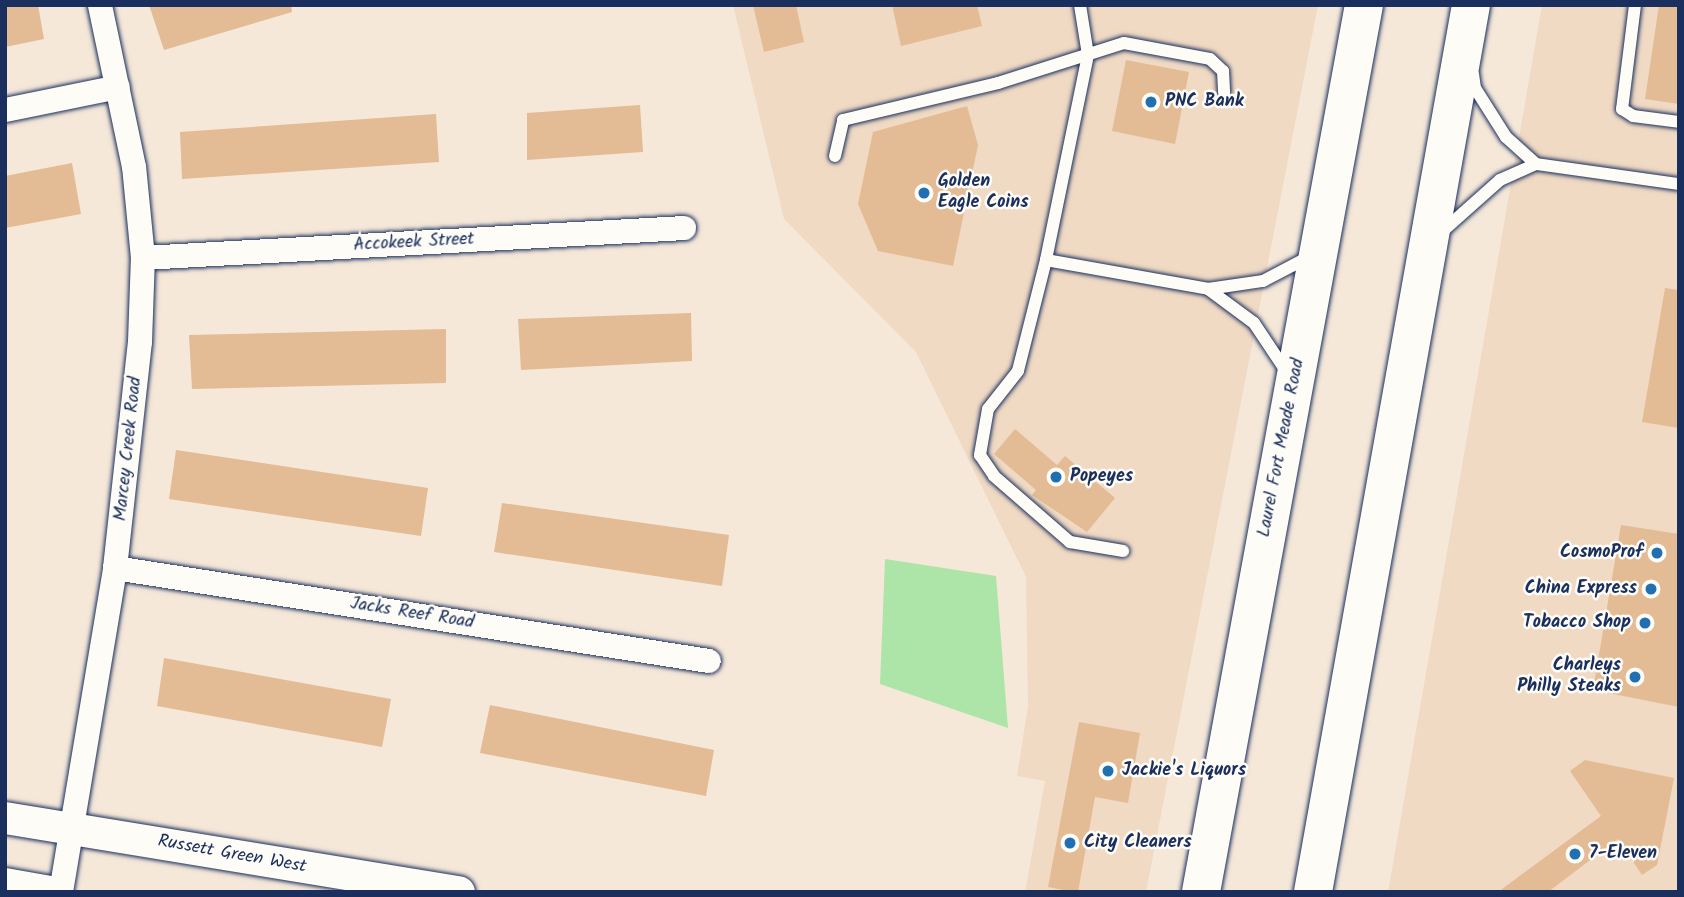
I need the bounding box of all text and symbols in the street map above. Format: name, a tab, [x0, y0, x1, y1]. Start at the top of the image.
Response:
place label: PNC Bank	[1165, 91, 1244, 113]
marker: PNC Bank	[1143, 94, 1159, 110]
place label: Golden Eagle Coins	[938, 172, 1029, 214]
marker: Golden Eagle Coins	[916, 185, 932, 201]
street label: Accokeek Street	[353, 229, 475, 257]
street label: Laurel Fort Meade Road	[1254, 357, 1310, 539]
street label: Marcey Creek Road	[111, 376, 147, 522]
place label: Popeyes	[1070, 466, 1133, 488]
marker: Popeyes	[1048, 469, 1064, 485]
place label: CosmoProf	[1560, 542, 1643, 564]
marker: CosmoProf	[1649, 545, 1665, 561]
place label: China Express	[1525, 578, 1637, 600]
marker: China Express	[1643, 581, 1659, 597]
street label: Jacks Reef Road	[349, 594, 475, 634]
place label: Tobacco Shop	[1523, 612, 1631, 634]
marker: Tobacco Shop	[1637, 615, 1653, 631]
place label: Charleys Philly Steaks	[1517, 656, 1621, 698]
marker: Charleys Philly Steaks	[1627, 669, 1643, 685]
place label: Jackie's Liquors	[1122, 760, 1246, 782]
marker: Jackie's Liquors	[1100, 763, 1116, 779]
street label: Russett Green West	[156, 831, 308, 879]
place label: City Cleaners	[1084, 832, 1192, 854]
marker: City Cleaners	[1062, 835, 1078, 851]
place label: 7-Eleven	[1589, 843, 1657, 865]
marker: 7-Eleven	[1567, 846, 1583, 862]

